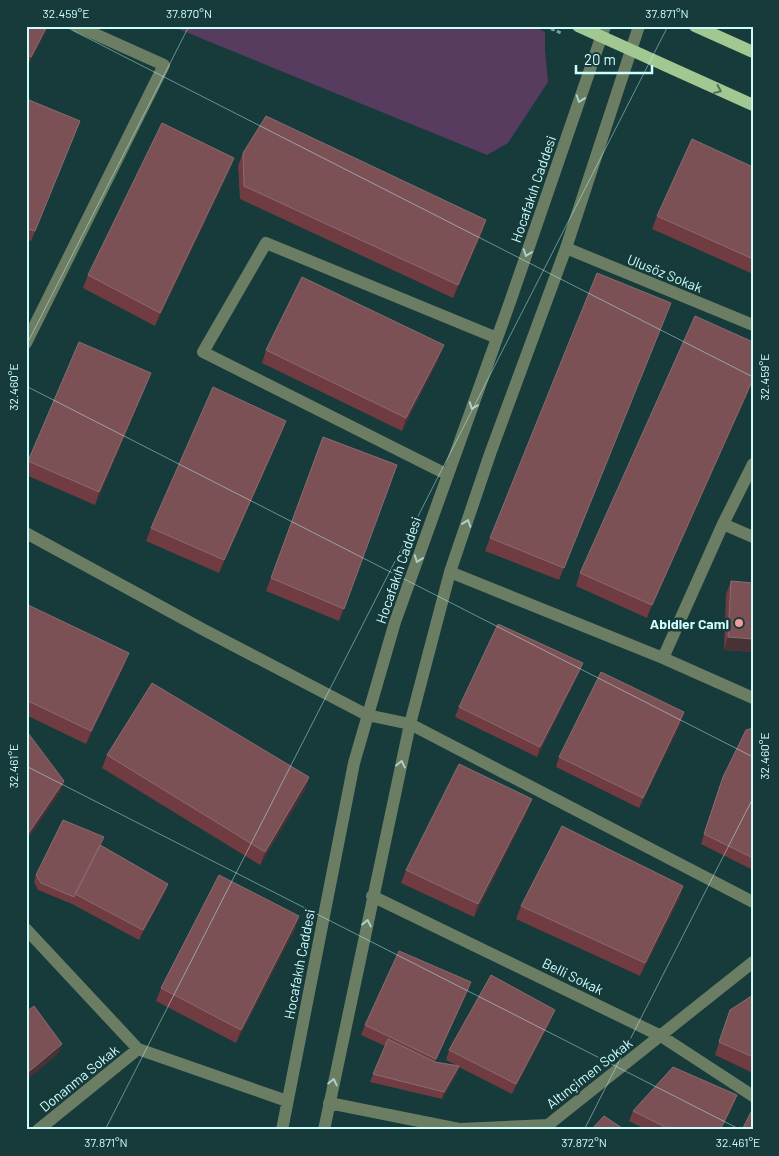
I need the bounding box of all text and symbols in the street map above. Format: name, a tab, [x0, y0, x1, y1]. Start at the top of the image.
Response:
text: 32.459°E	[43, 6, 89, 20]
text: 37.870°N	[166, 6, 212, 20]
text: 37.871°N	[645, 6, 689, 20]
scale bar	[576, 42, 653, 74]
text: 20 m	[584, 50, 616, 68]
one-way arrow	[713, 83, 722, 93]
one-way arrow	[576, 95, 586, 103]
street label: Hocafakıh Caddesi	[507, 133, 559, 245]
one-way arrow	[523, 248, 533, 257]
street label: Ulusöz Sokak	[625, 250, 705, 296]
text: 32.459°E	[757, 354, 771, 400]
text: 32.460°E	[6, 363, 20, 411]
one-way arrow	[469, 401, 479, 410]
street label: Hocafakıh Caddesi	[372, 514, 424, 626]
one-way arrow	[461, 519, 471, 528]
one-way arrow	[414, 554, 424, 563]
place label: Abidler Cami	[650, 615, 729, 632]
marker: Abidler Cami	[733, 617, 745, 629]
text: 32.460°E	[757, 732, 771, 780]
text: 32.461°E	[6, 744, 20, 788]
one-way arrow	[395, 760, 406, 769]
street label: Hocafakıh Caddesi	[280, 907, 318, 1021]
one-way arrow	[361, 918, 371, 927]
street label: Belli Sokak	[540, 954, 606, 998]
street label: Altınçimen Sokak	[543, 1034, 635, 1112]
street label: Donanma Sokak	[36, 1041, 122, 1115]
one-way arrow	[327, 1077, 338, 1086]
text: 37.871°N	[84, 1135, 128, 1149]
text: 37.872°N	[561, 1135, 607, 1149]
text: 32.461°E	[716, 1135, 760, 1149]

